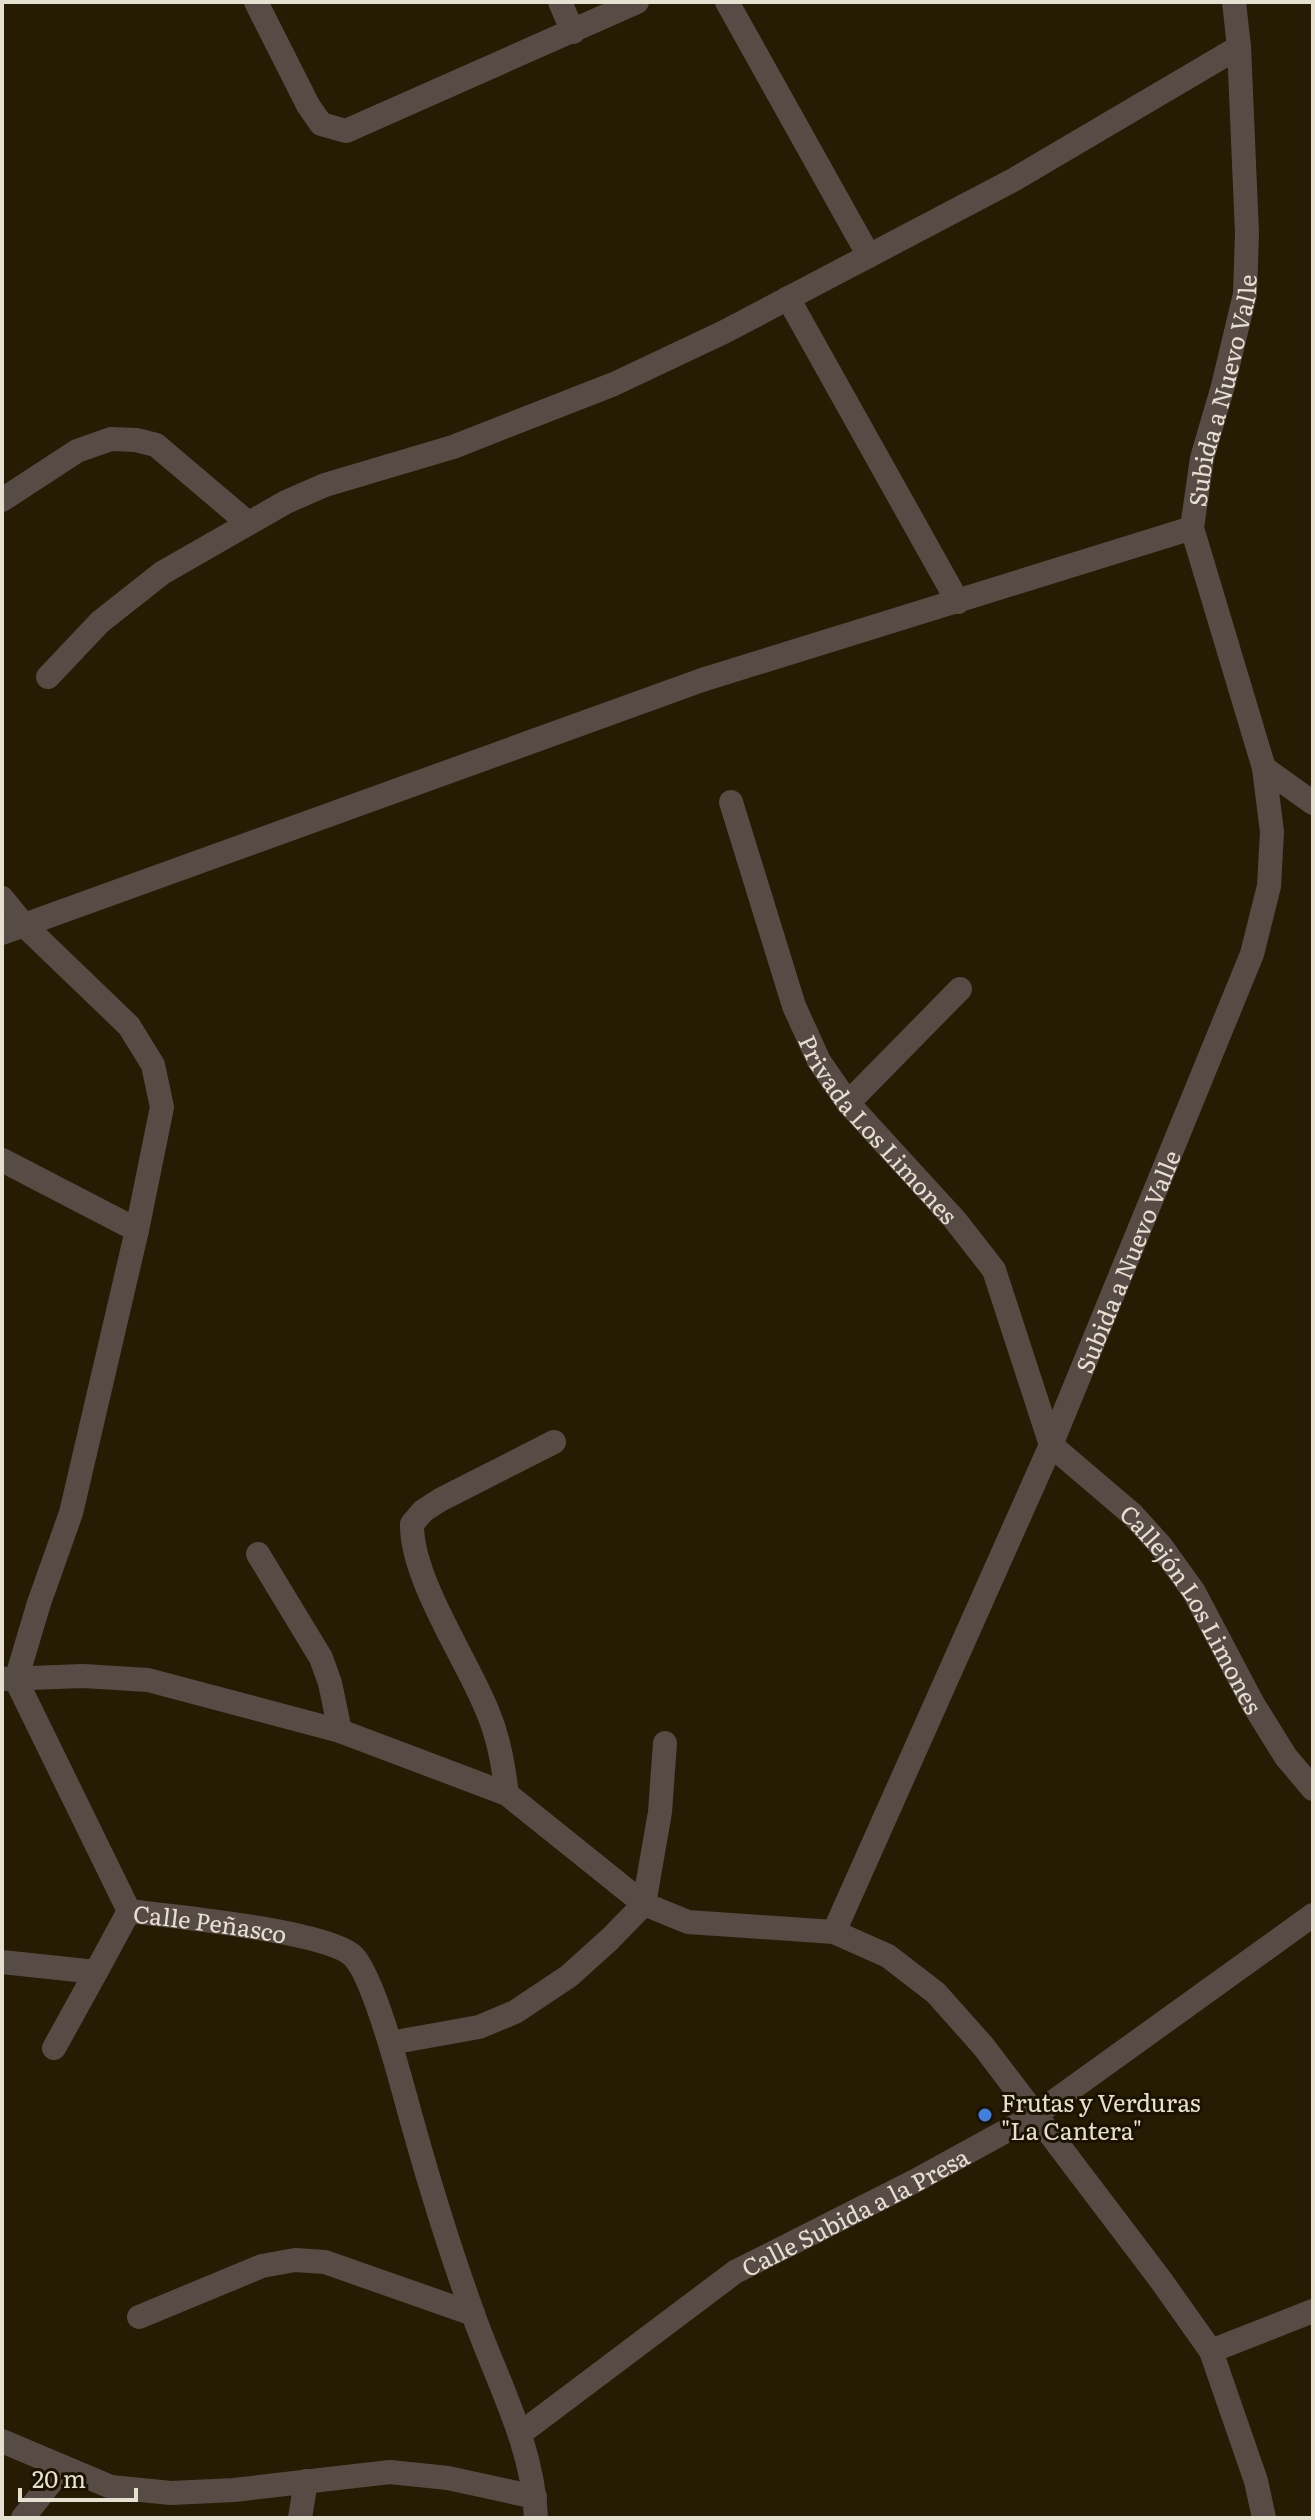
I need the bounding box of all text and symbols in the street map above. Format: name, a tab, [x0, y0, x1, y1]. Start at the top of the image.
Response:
street label: Subida a Nuevo Valle	[1178, 274, 1263, 509]
street label: Privada Los Limones	[792, 1028, 967, 1231]
street label: Subida a Nuevo Valle	[1065, 1144, 1188, 1378]
street label: Callejón Los Limones	[1114, 1495, 1272, 1720]
street label: Calle Peñasco	[131, 1894, 290, 1950]
place label: Frutas y Verduras "La Cantera"	[1001, 2084, 1201, 2147]
marker: Frutas y Verduras "La Cantera"	[976, 2106, 994, 2124]
street label: Calle Subida a la Presa	[735, 2138, 975, 2284]
scale bar	[20, 2452, 136, 2502]
text: 20 m	[32, 2460, 86, 2495]

